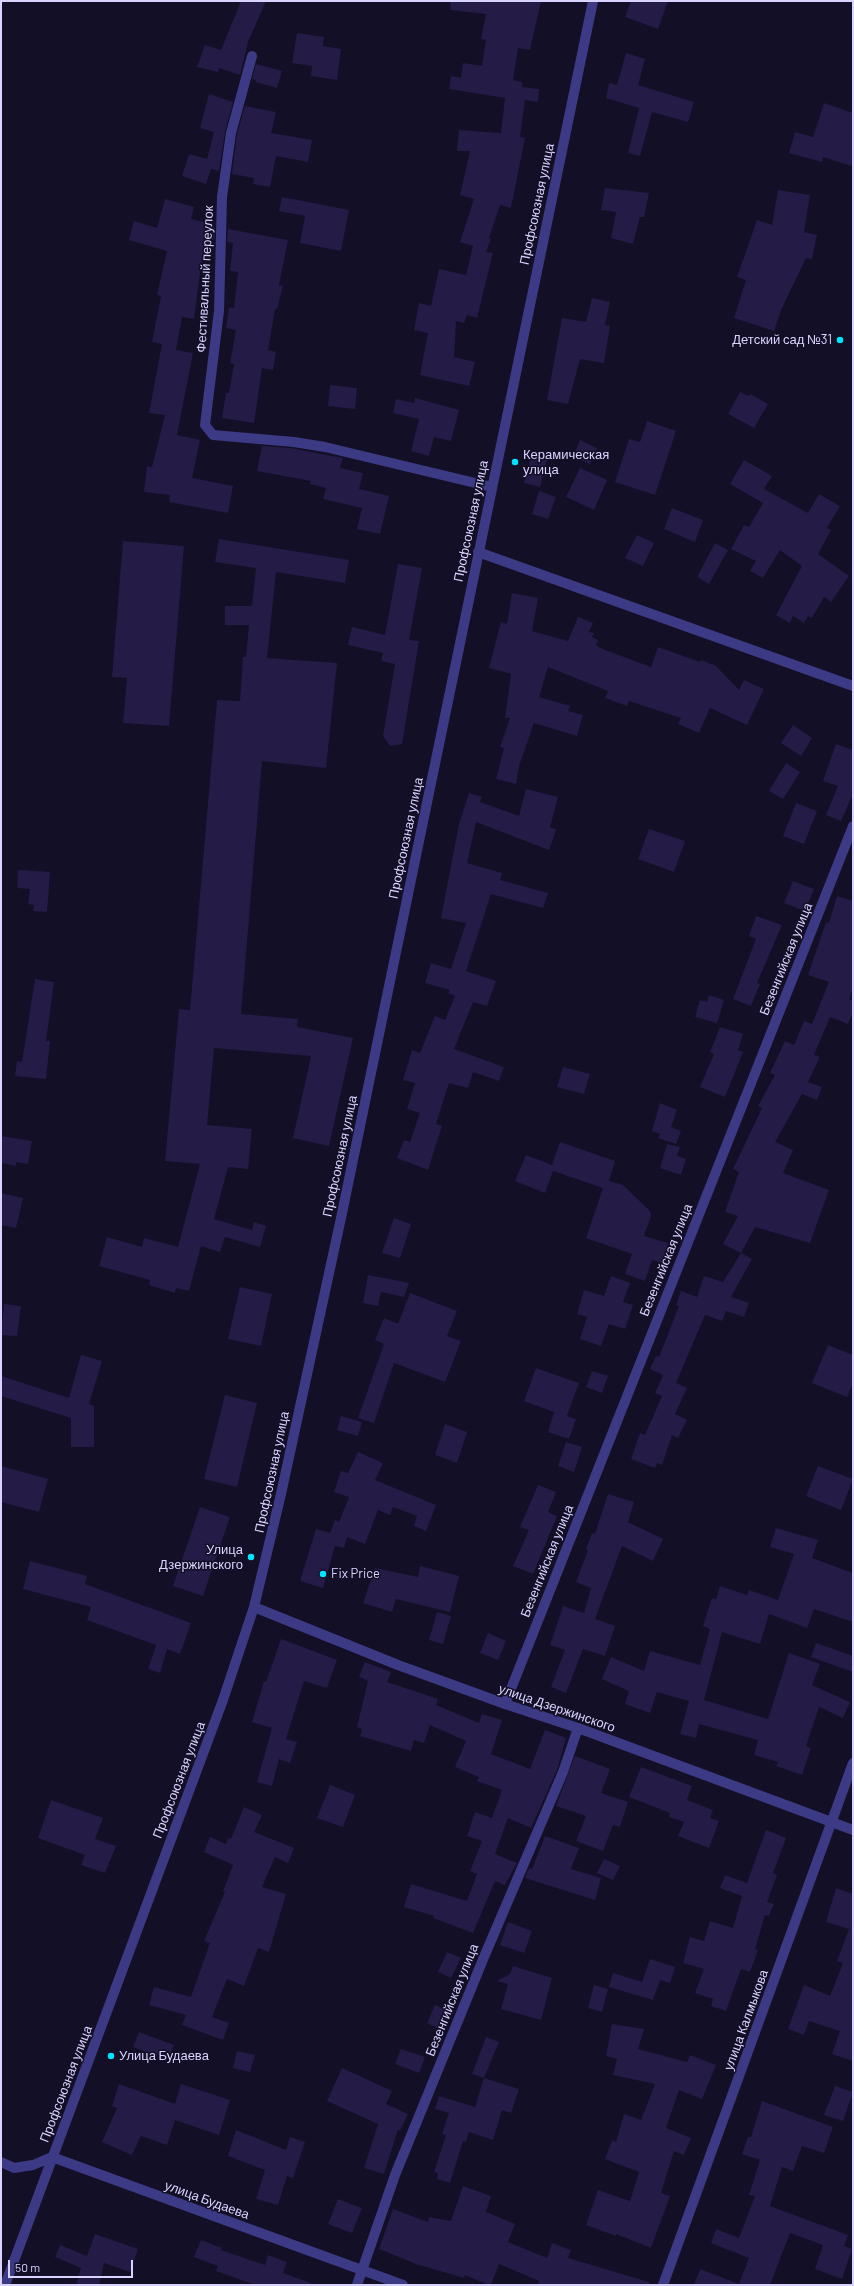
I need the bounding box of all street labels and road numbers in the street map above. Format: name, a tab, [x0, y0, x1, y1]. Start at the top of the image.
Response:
street label: Профсоюзная улица	[516, 142, 558, 266]
street label: Фестивальный переулок	[193, 205, 217, 353]
street label: Профсоюзная улица	[450, 459, 492, 583]
street label: Профсоюзная улица	[385, 776, 427, 900]
street label: Безенгийская улица	[756, 900, 816, 1018]
street label: Профсоюзная улица	[319, 1094, 361, 1218]
street label: Безенгийская улица	[636, 1201, 696, 1319]
street label: Профсоюзная улица	[251, 1410, 293, 1534]
street label: Безенгийская улица	[517, 1502, 577, 1620]
street label: улица Дзержинского	[497, 1681, 617, 1735]
street label: Профсоюзная улица	[150, 1719, 208, 1841]
street label: Безенгийская улица	[422, 1941, 482, 2059]
street label: улица Калмыкова	[721, 1968, 771, 2072]
street label: Профсоюзная улица	[37, 2023, 95, 2145]
street label: улица Будаева	[163, 2178, 251, 2222]

